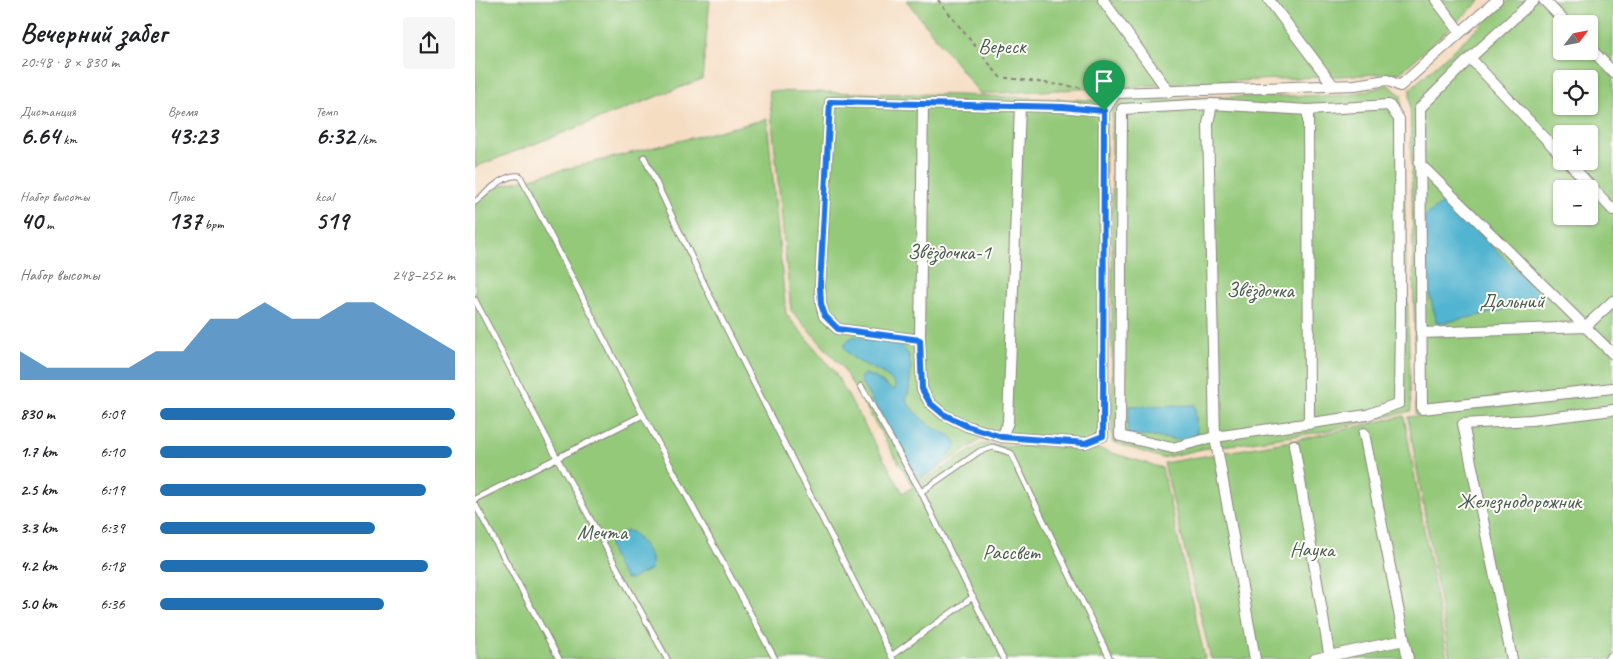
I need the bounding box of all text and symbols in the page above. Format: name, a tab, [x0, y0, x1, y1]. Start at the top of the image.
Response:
text: Вечерний забег	[20, 15, 167, 50]
north arrow	[1553, 15, 1597, 60]
map controls	[1553, 15, 1598, 225]
button: share	[403, 17, 455, 69]
park label: Вереск	[978, 33, 1027, 59]
text: 20:48 · 8 × 830 m	[20, 52, 119, 72]
pin	[1083, 60, 1125, 111]
icon: arrive	[1090, 67, 1118, 95]
button: locate	[1553, 70, 1598, 115]
text: Дистанция	[20, 103, 76, 120]
text: Время	[168, 103, 197, 120]
text: Темп	[315, 103, 338, 120]
text: 6.64	[20, 120, 60, 152]
text: 43:23	[168, 120, 218, 152]
text: 6:32	[315, 120, 355, 152]
button: +	[1553, 125, 1598, 170]
text: km	[60, 131, 77, 148]
text: /km	[355, 131, 376, 148]
button: −	[1553, 180, 1598, 225]
text: Набор высоты	[20, 188, 89, 205]
text: Пульс	[168, 188, 195, 205]
text: kcal	[315, 188, 334, 205]
text: 40	[20, 205, 43, 237]
text: 137	[168, 205, 201, 237]
text: 519	[315, 205, 348, 237]
text: m	[43, 216, 54, 233]
text: bpm	[201, 216, 224, 233]
park label: Звёздочка-1	[907, 239, 992, 266]
text: Набор высоты	[20, 265, 99, 285]
text: 248–252 m	[392, 265, 455, 285]
park label: Звёздочка	[1226, 277, 1295, 304]
park label: Дальний	[1480, 288, 1546, 314]
text: 830 m	[20, 404, 55, 424]
text: 6:09	[100, 404, 125, 424]
text: 1.7 km	[20, 442, 57, 462]
text: 6:10	[100, 442, 125, 462]
text: 2.5 km	[20, 480, 57, 500]
text: 6:19	[100, 480, 125, 500]
park label: Железнодорожник	[1457, 488, 1583, 514]
text: 3.3 km	[20, 518, 57, 538]
text: 6:39	[100, 518, 125, 538]
park label: Мечта	[577, 519, 629, 545]
park label: Наука	[1290, 536, 1337, 562]
park label: Рассвет	[983, 539, 1041, 565]
text: 4.2 km	[20, 556, 57, 576]
text: 6:18	[100, 556, 125, 576]
text: 5.0 km	[20, 594, 57, 614]
text: 6:36	[100, 594, 125, 614]

